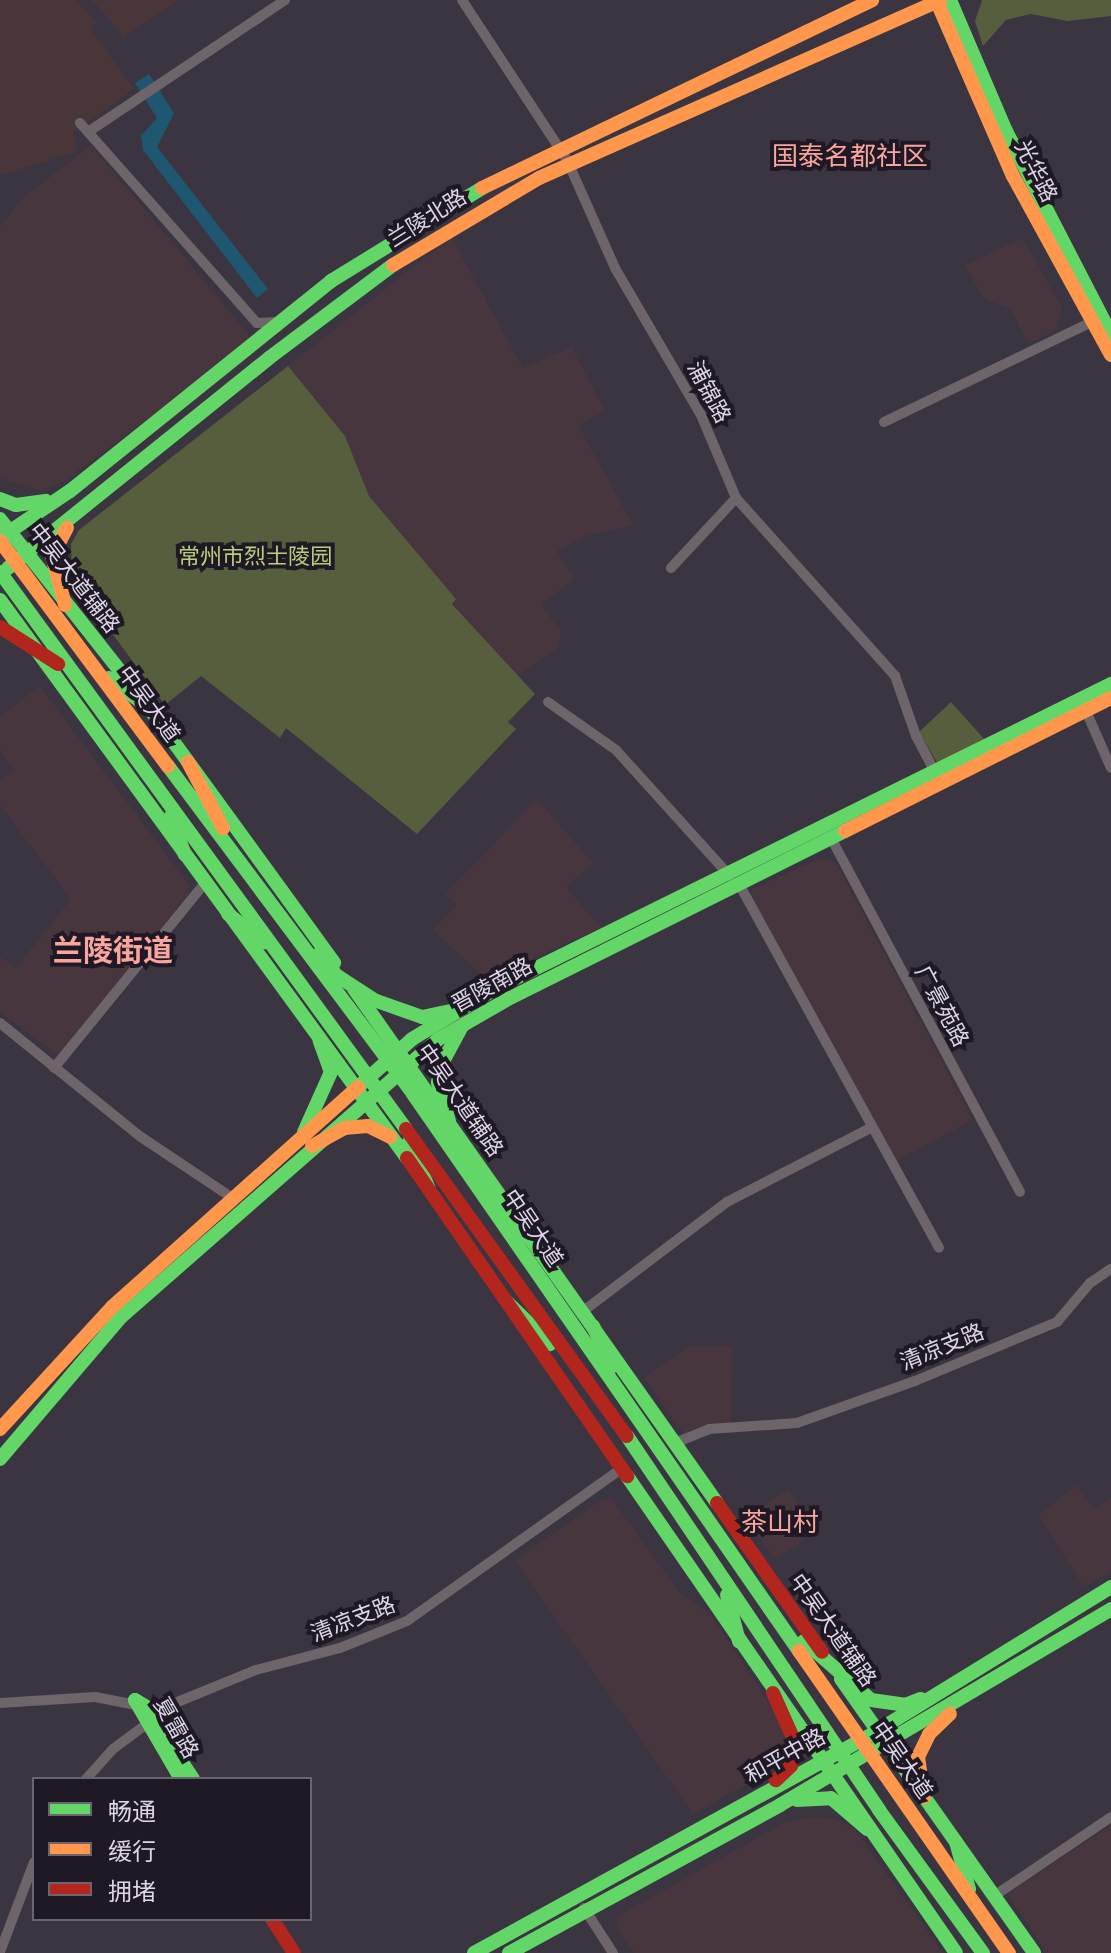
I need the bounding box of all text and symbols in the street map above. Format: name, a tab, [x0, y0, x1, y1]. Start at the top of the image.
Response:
street label: 光华路	[1009, 136, 1063, 206]
district label: 国泰名都社区	[772, 140, 928, 172]
street label: 兰陵北路	[383, 183, 471, 253]
street label: 浦锦路	[682, 357, 736, 427]
street label: 中吴大道辅路	[23, 518, 125, 638]
park label: 常州市烈士陵园	[178, 544, 332, 570]
street label: 中吴大道	[112, 661, 186, 747]
district label: 兰陵街道	[53, 932, 173, 968]
street label: 晋陵南路	[447, 952, 537, 1018]
street label: 广景苑路	[910, 961, 974, 1051]
street label: 中吴大道辅路	[411, 1038, 509, 1162]
street label: 中吴大道	[497, 1184, 569, 1272]
street label: 清凉支路	[896, 1318, 988, 1376]
district label: 茶山村	[741, 1506, 819, 1538]
street label: 中吴大道辅路	[784, 1568, 882, 1692]
street label: 清凉支路	[307, 1591, 399, 1647]
street label: 夏雷路	[148, 1693, 204, 1763]
street label: 中吴大道	[866, 1716, 938, 1804]
street label: 和平中路	[740, 1723, 830, 1789]
legend	[32, 1777, 312, 1921]
text: 畅通	[108, 1796, 156, 1827]
text: 缓行	[108, 1836, 156, 1867]
text: 拥堵	[108, 1876, 156, 1907]

